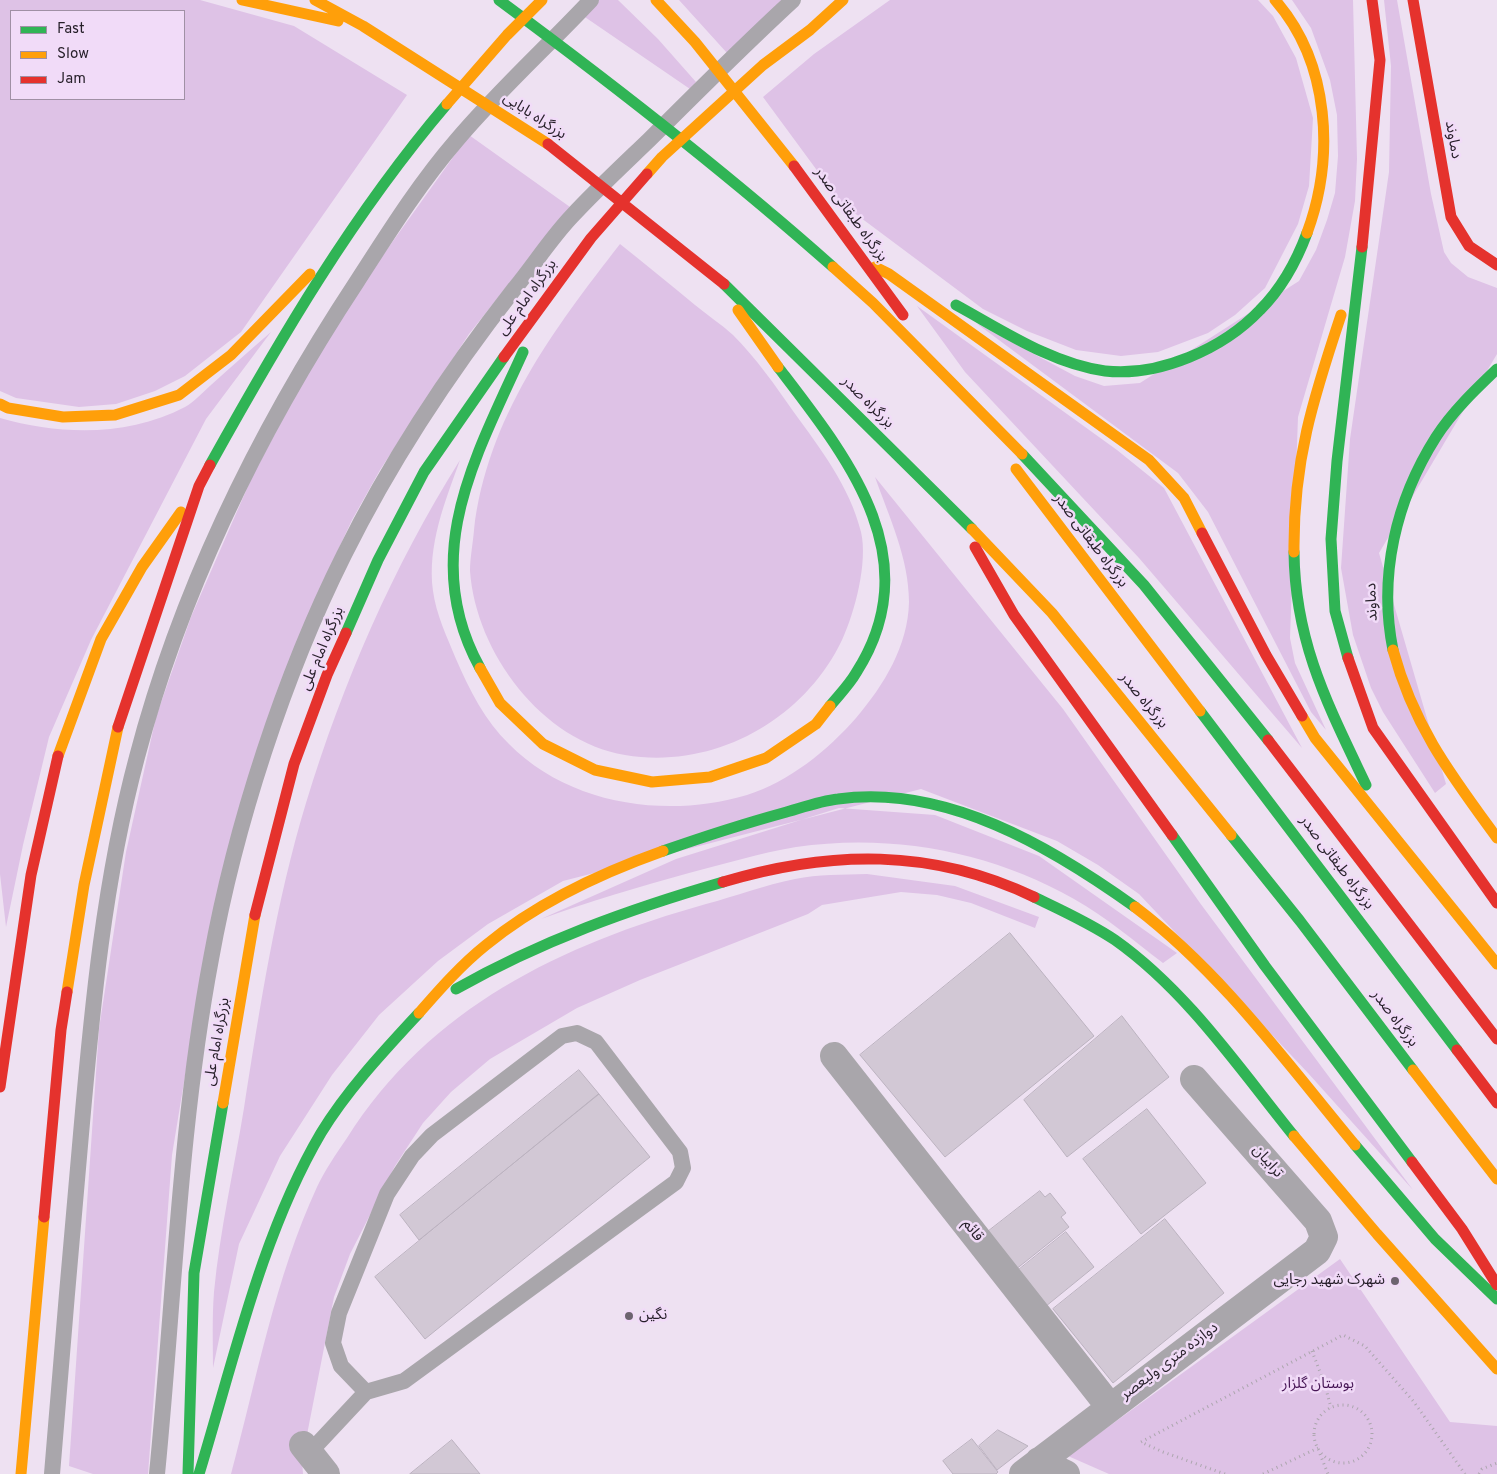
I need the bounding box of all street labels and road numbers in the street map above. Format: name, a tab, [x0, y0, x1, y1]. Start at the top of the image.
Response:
street label: بزرگراه بابایی	[499, 90, 569, 144]
street label: دماوند	[1440, 120, 1464, 160]
street label: بزرگراه طبقاتی صدر	[810, 164, 890, 266]
street label: بزرگراه امام علی	[494, 257, 562, 339]
street label: بزرگراه صدر	[837, 373, 897, 433]
street label: بزرگراه طبقاتی صدر	[1049, 490, 1131, 592]
street label: دماوند	[1363, 583, 1383, 621]
street label: بزرگراه امام علی	[297, 604, 349, 694]
street label: بزرگراه صدر	[1115, 669, 1171, 733]
street label: بزرگراه طبقاتی صدر	[1295, 812, 1377, 914]
street label: بزرگراه صدر	[1367, 987, 1421, 1051]
street label: بزرگراه امام علی	[201, 996, 235, 1088]
street label: ترابیان	[1248, 1142, 1286, 1182]
street label: قائم	[958, 1216, 986, 1246]
street label: دوازده متری ولیعصر	[1118, 1319, 1222, 1405]

